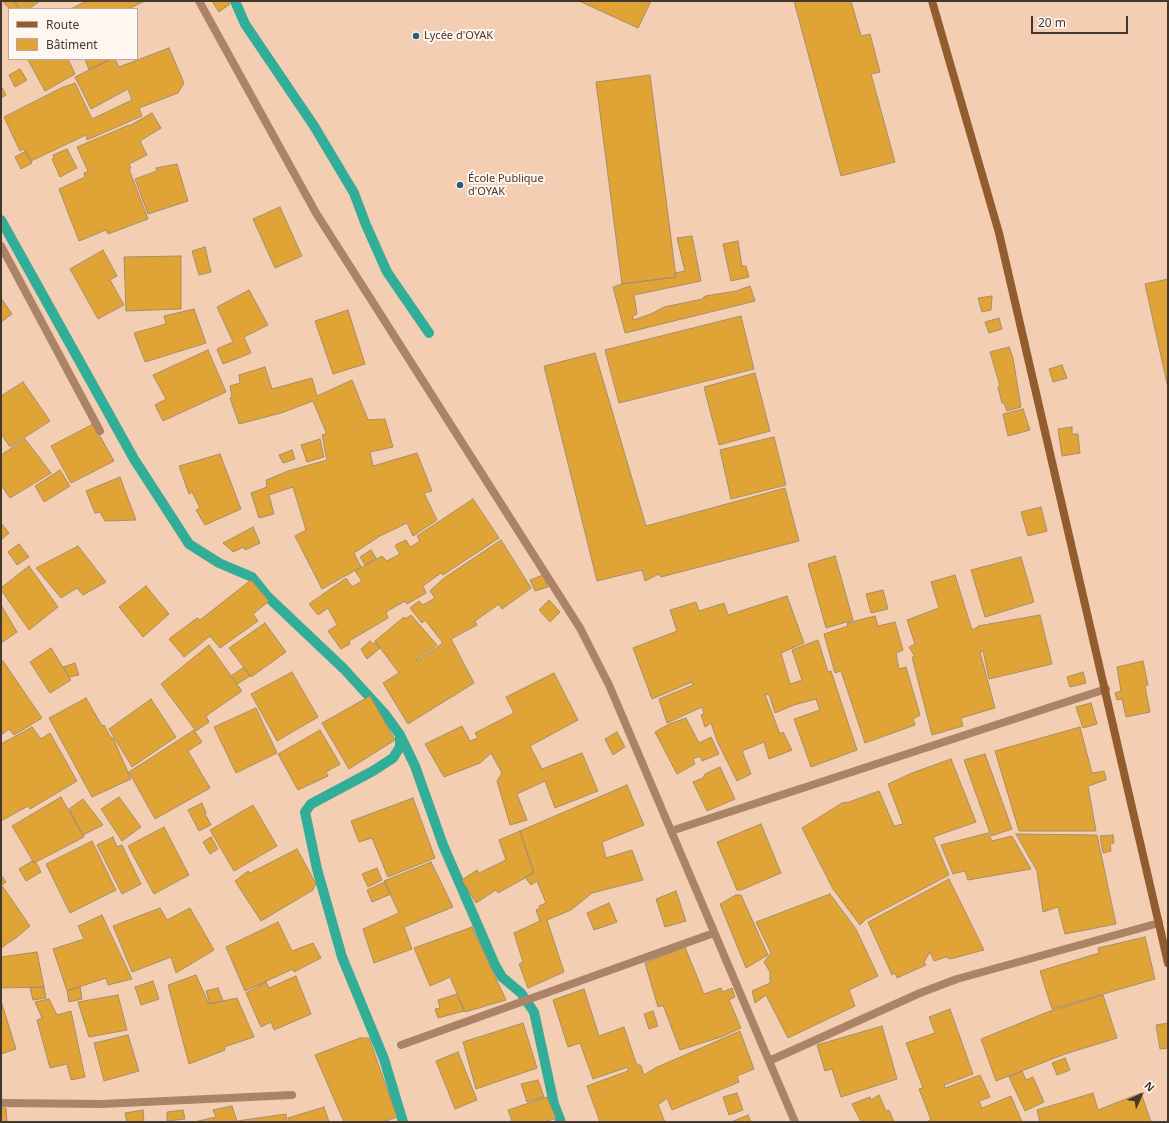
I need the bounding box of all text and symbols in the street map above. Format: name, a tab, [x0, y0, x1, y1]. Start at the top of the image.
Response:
legend	[8, 8, 138, 60]
scale bar	[1033, 8, 1130, 34]
text: 20 m	[1038, 14, 1066, 31]
text: Route	[46, 16, 79, 33]
place label: Lycée d'OYAK	[424, 29, 493, 43]
marker: Lycée d'OYAK	[411, 31, 421, 41]
text: Bâtiment	[46, 36, 98, 53]
place label: École Publique d'OYAK	[468, 172, 544, 198]
marker: École Publique d'OYAK	[455, 180, 465, 190]
north arrow	[1121, 1075, 1161, 1115]
text: N	[1141, 1078, 1158, 1095]

